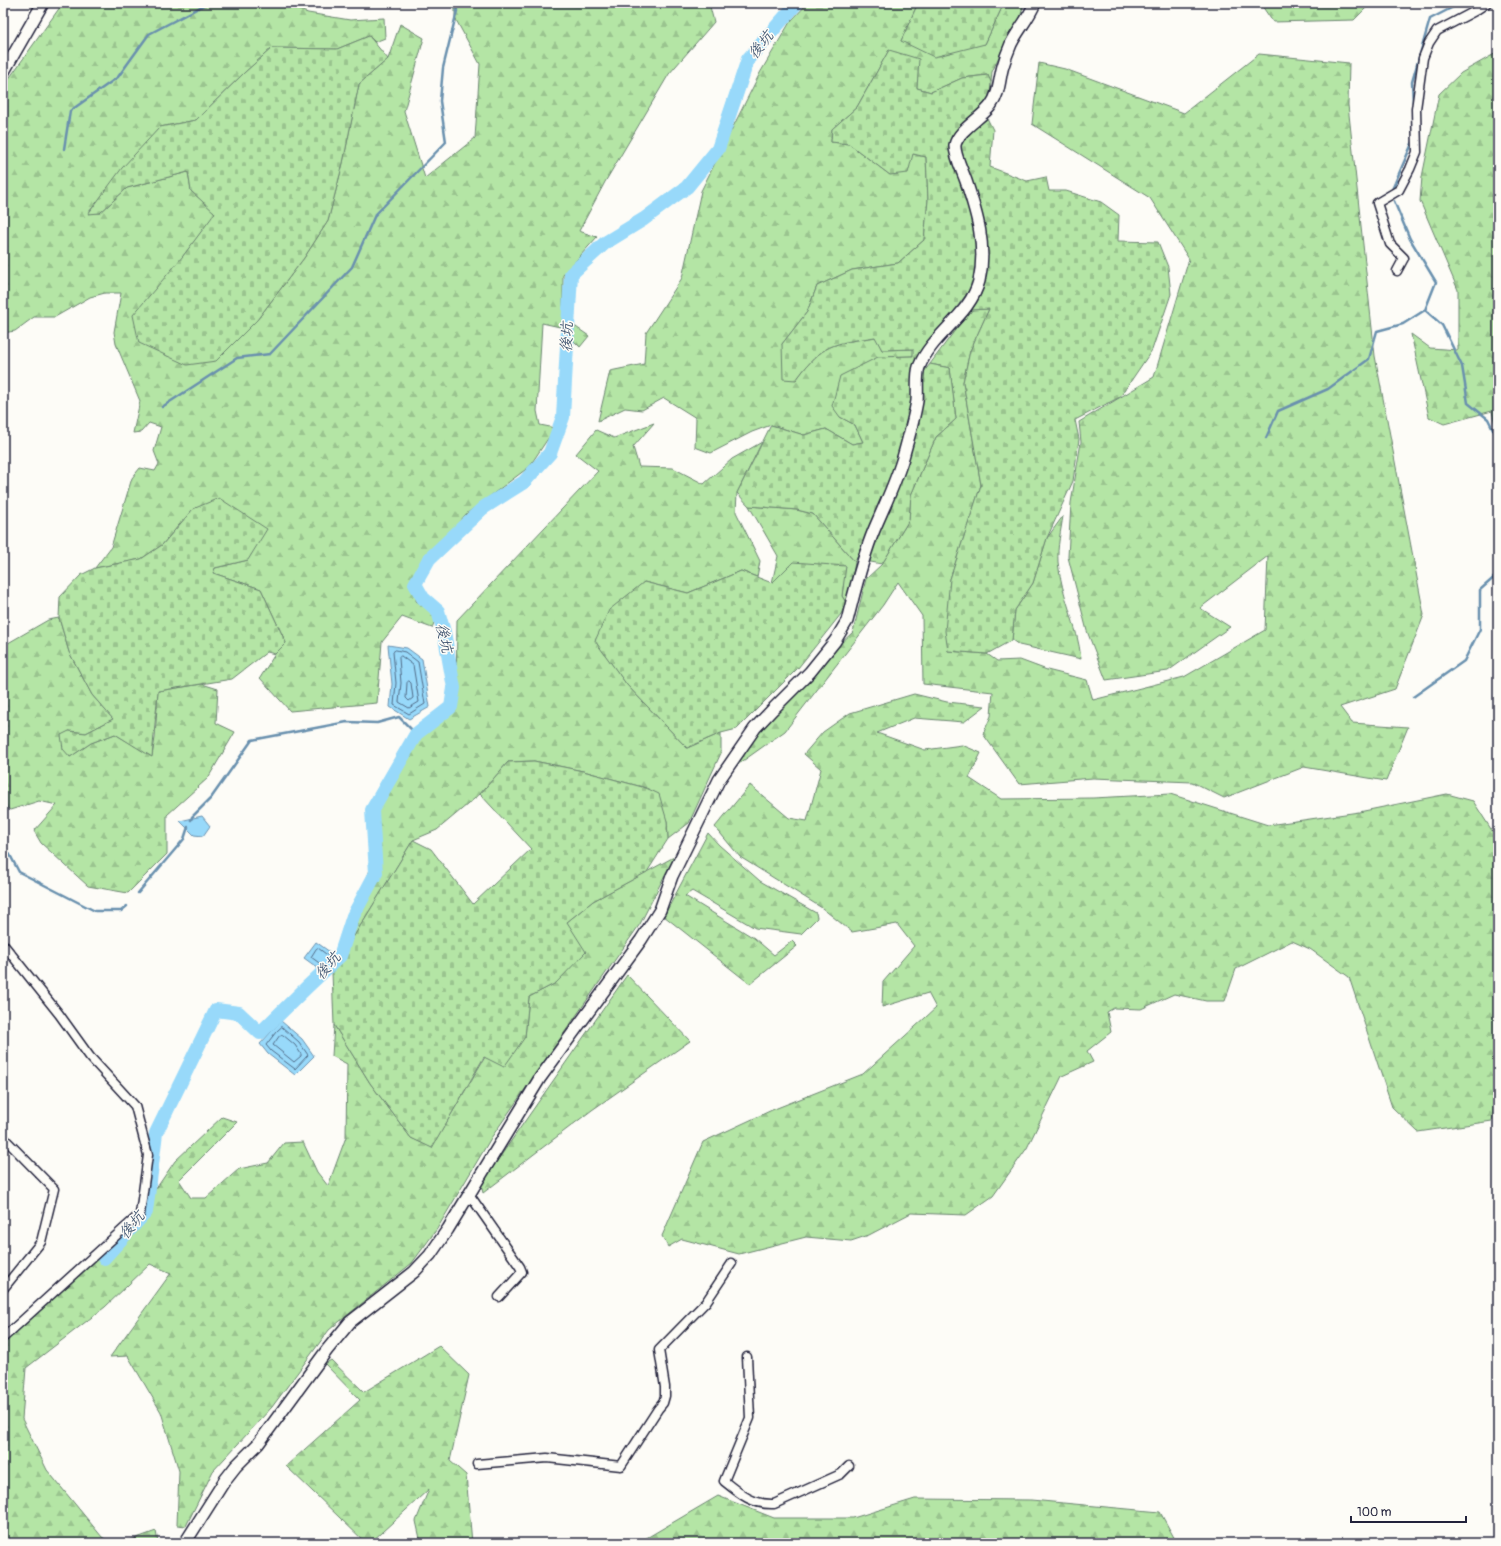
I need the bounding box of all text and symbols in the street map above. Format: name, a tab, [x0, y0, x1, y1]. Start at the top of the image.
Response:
water label: 後坑	[744, 26, 779, 63]
water label: 後坑	[557, 320, 577, 352]
water label: 後坑	[431, 621, 457, 657]
water label: 後坑	[311, 947, 346, 984]
water label: 後坑	[115, 1206, 150, 1243]
scale bar	[1351, 1498, 1466, 1524]
text: 100 m	[1357, 1505, 1392, 1520]

